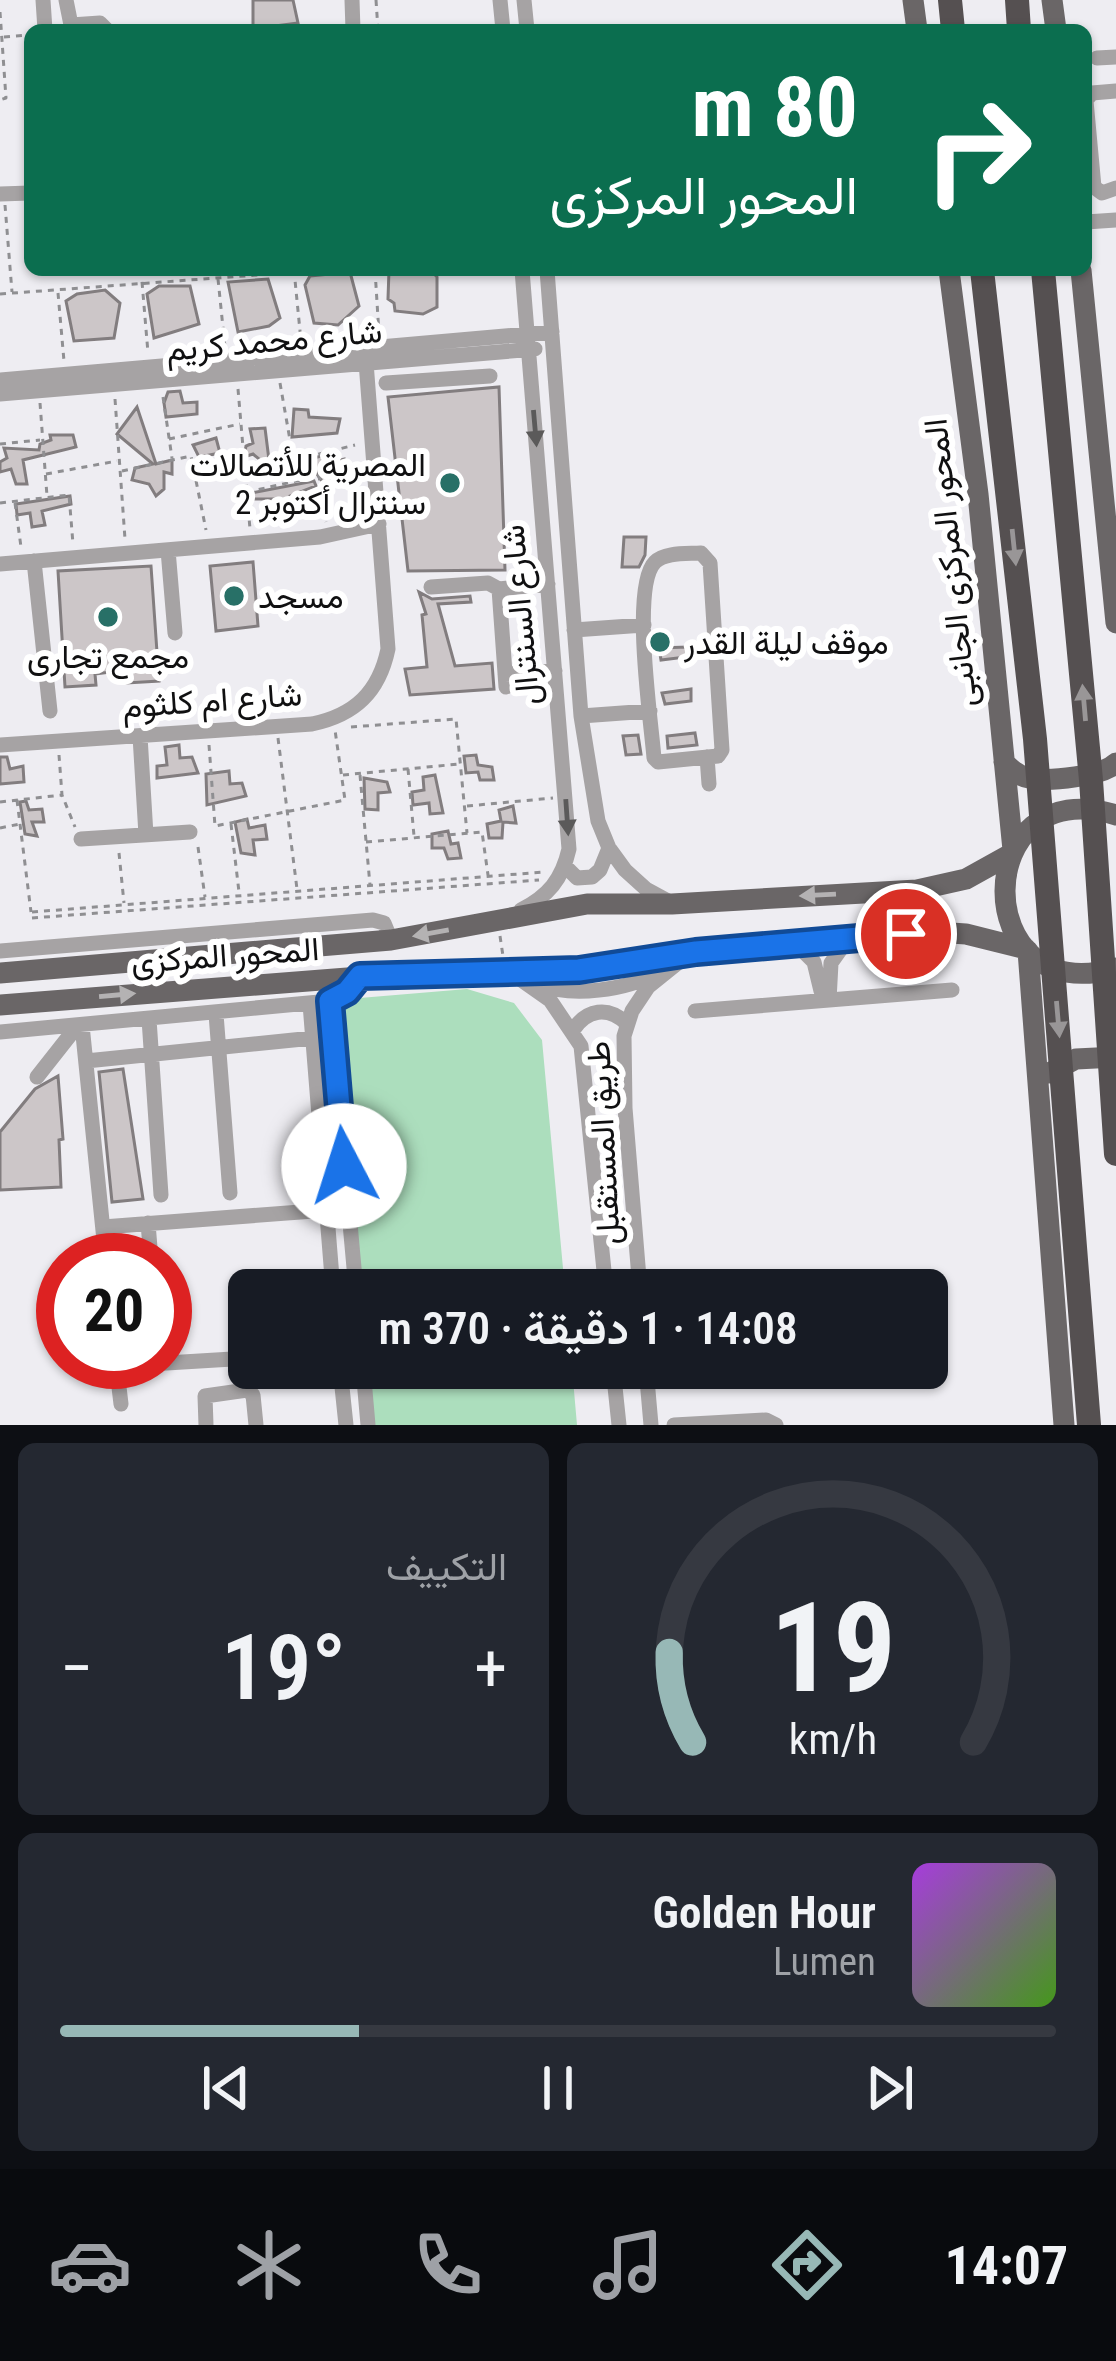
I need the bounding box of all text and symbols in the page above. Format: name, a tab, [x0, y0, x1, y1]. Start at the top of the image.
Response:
text: 80 m	[691, 58, 858, 157]
icon: right	[900, 72, 1056, 228]
text: المحور المركزى	[549, 164, 858, 227]
street label: شارع محمد كريم	[164, 311, 384, 372]
one-way arrow	[525, 410, 544, 448]
street label: المحور المركزى الجانبى	[915, 417, 986, 709]
place label: المصرية للأتصالات سنترال أكتوبر 2	[190, 445, 426, 523]
marker: المصرية للأتصالات سنترال أكتوبر 2	[437, 470, 463, 496]
street label: شارع السنترال	[493, 523, 550, 707]
one-way arrow	[1005, 529, 1024, 566]
place label: مسجد	[258, 577, 344, 616]
marker: مسجد	[221, 583, 247, 609]
marker: مجمع تجارى	[95, 604, 121, 630]
place label: موقف ليلة القدر	[683, 623, 889, 663]
marker: موقف ليلة القدر	[647, 629, 673, 655]
place label: مجمع تجارى	[27, 637, 189, 679]
street label: شارع ام كلثوم	[121, 674, 303, 729]
one-way arrow	[1074, 683, 1093, 721]
one-way arrow	[557, 799, 576, 836]
pin	[855, 883, 957, 985]
one-way arrow	[798, 886, 836, 905]
icon: arrive	[873, 901, 939, 967]
one-way arrow	[412, 924, 449, 943]
street label: المحور المركزى	[130, 929, 320, 982]
one-way arrow	[99, 985, 136, 1004]
one-way arrow	[1049, 1001, 1068, 1038]
street label: طريق المستقبل	[578, 1040, 629, 1246]
position arrow	[281, 1103, 407, 1229]
speed limit sign: 20	[36, 1233, 192, 1389]
text: 14:08 · 1 دقيقة · 370 m	[378, 1302, 798, 1355]
text: التكييف	[386, 1544, 507, 1590]
text: 19	[769, 1575, 896, 1721]
text: 19°	[221, 1616, 346, 1721]
text: −	[60, 1630, 93, 1707]
text: +	[474, 1630, 507, 1707]
text: km/h	[788, 1714, 877, 1764]
text: Golden Hour	[653, 1886, 876, 1939]
text: Lumen	[773, 1939, 876, 1985]
icon: previous	[193, 2055, 259, 2121]
icon: pause	[525, 2055, 591, 2121]
icon: next	[857, 2055, 923, 2121]
icon: car	[48, 2223, 132, 2307]
icon: climate	[227, 2223, 311, 2307]
icon: phone	[406, 2223, 490, 2307]
icon: music	[586, 2223, 670, 2307]
icon: directions	[765, 2223, 849, 2307]
text: 14:07	[944, 2234, 1068, 2297]

